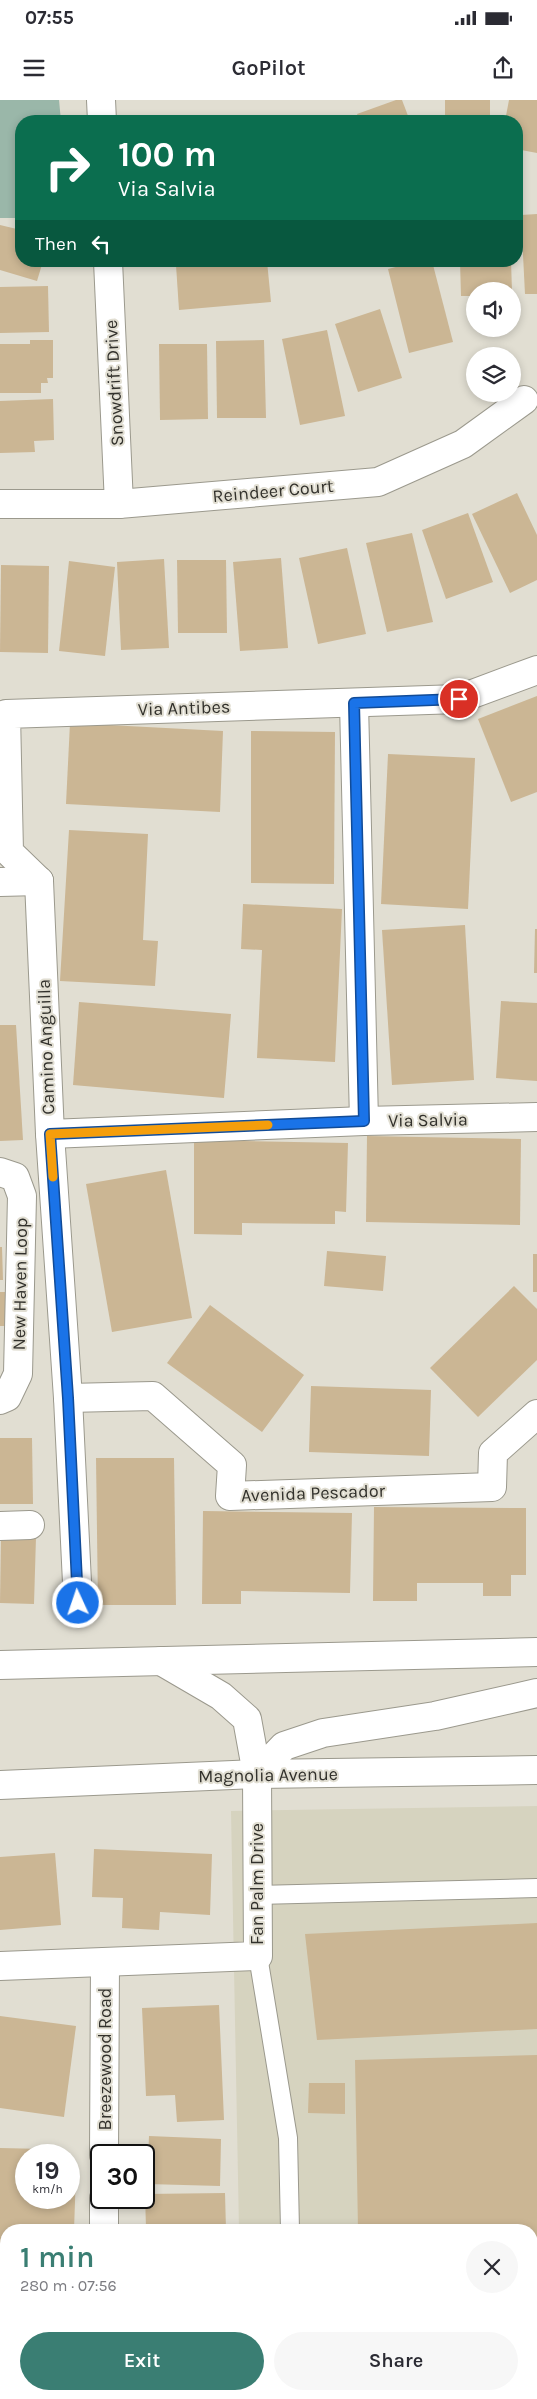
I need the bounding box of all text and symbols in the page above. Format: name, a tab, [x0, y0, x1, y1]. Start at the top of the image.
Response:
text: 07:55	[25, 7, 74, 29]
icon: menu	[20, 54, 48, 82]
icon: share	[489, 54, 517, 82]
text: GoPilot	[231, 55, 306, 81]
text: 100 m	[118, 134, 217, 175]
icon: right	[35, 135, 100, 200]
text: Via Salvia	[118, 176, 216, 202]
icon: left	[87, 230, 115, 258]
text: Then	[35, 233, 77, 255]
map controls	[466, 282, 521, 402]
button: sound	[466, 282, 521, 337]
street label: Snowdrift Drive	[100, 319, 128, 447]
button: layers	[466, 347, 521, 402]
street label: Reindeer Court	[212, 475, 335, 507]
pin	[438, 678, 480, 720]
icon: arrive	[445, 685, 473, 713]
street label: Via Antibes	[137, 695, 231, 721]
street label: Camino Anguilla	[33, 979, 59, 1115]
street label: Via Salvia	[388, 1108, 468, 1132]
street label: New Haven Loop	[8, 1217, 32, 1351]
street label: Avenida Pescador	[241, 1479, 386, 1507]
position arrow	[51, 1576, 103, 1628]
street label: Magnolia Avenue	[198, 1763, 338, 1787]
street label: Fan Palm Drive	[246, 1823, 268, 1945]
street label: Breezewood Road	[94, 1987, 116, 2131]
speed limit sign: 30	[90, 2144, 155, 2209]
text: 19	[35, 2156, 60, 2185]
text: km/h	[32, 2182, 63, 2196]
text: 1 min	[20, 2239, 94, 2275]
button: close	[466, 2241, 518, 2293]
text: 280 m · 07:56	[20, 2276, 117, 2295]
button: Exit	[20, 2332, 264, 2390]
button: Share	[274, 2332, 518, 2390]

